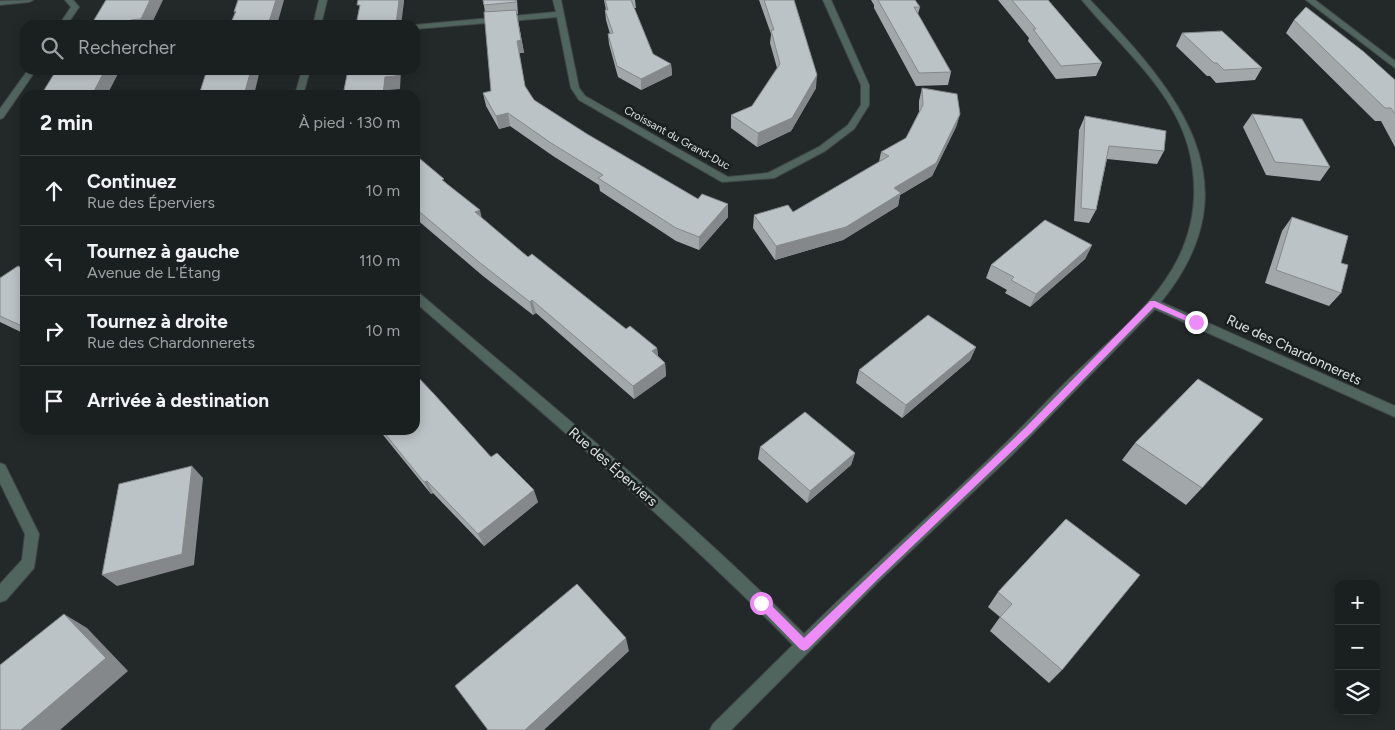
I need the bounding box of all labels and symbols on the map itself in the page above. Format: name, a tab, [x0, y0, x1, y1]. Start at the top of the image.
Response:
street label: Croissant du Grand-Duc	[622, 103, 732, 173]
route end	[1185, 311, 1208, 334]
street label: Rue des Chardonnerets	[1224, 311, 1364, 389]
street label: Rue des Éperviers	[565, 424, 661, 510]
route start	[750, 592, 773, 615]

